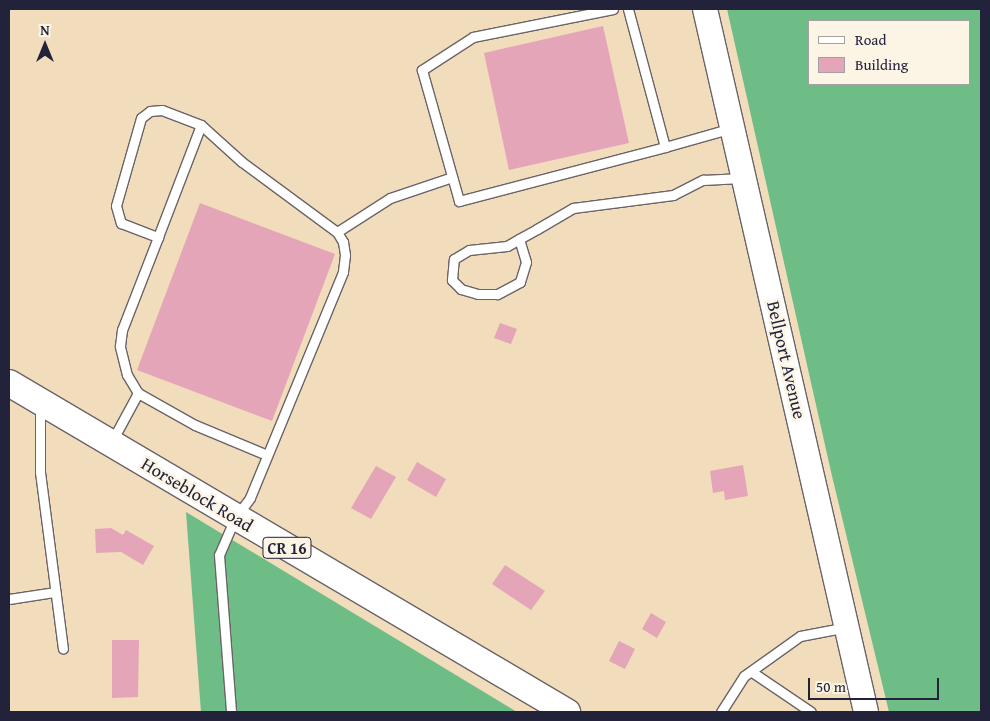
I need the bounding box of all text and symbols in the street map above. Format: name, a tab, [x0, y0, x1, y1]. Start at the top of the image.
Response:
north arrow	[20, 20, 70, 70]
text: N	[40, 20, 50, 40]
legend	[808, 20, 970, 85]
text: Road	[855, 29, 886, 50]
text: Building	[855, 54, 908, 75]
street label: Bellport Avenue	[762, 299, 810, 421]
street label: Horseblock Road	[137, 453, 257, 537]
road number: CR 16	[262, 534, 312, 562]
scale bar	[810, 668, 941, 700]
text: 50 m	[816, 676, 846, 697]

